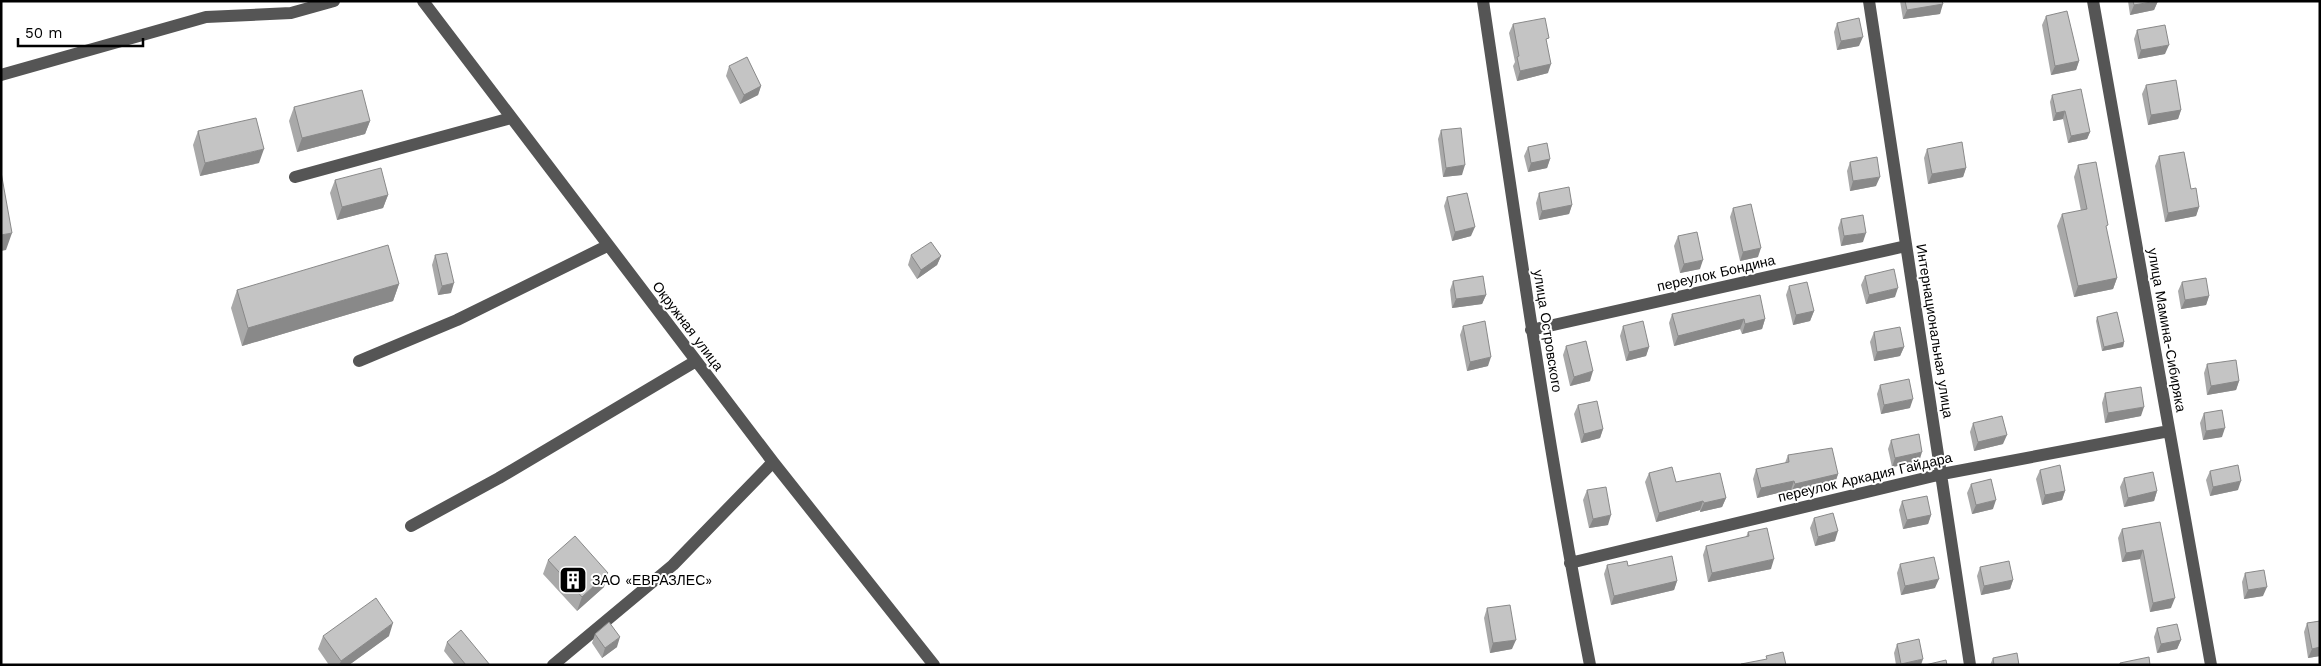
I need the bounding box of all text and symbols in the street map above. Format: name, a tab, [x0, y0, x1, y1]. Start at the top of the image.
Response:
scale bar	[18, 15, 142, 47]
text: 50 m	[25, 24, 62, 42]
street label: Интернациональная улица	[1913, 243, 1957, 419]
street label: улица Мамина-Сибиряка	[2145, 247, 2189, 413]
street label: переулок Бондина	[1655, 252, 1777, 294]
street label: улица Островского	[1530, 268, 1566, 394]
street label: Окружная улица	[649, 278, 727, 374]
street label: переулок Аркадия Гайдара	[1776, 449, 1954, 505]
building icon: ЗАО «ЕВРАЗЛЕС»	[558, 565, 588, 595]
place label: ЗАО «ЕВРАЗЛЕС»	[592, 572, 712, 588]

